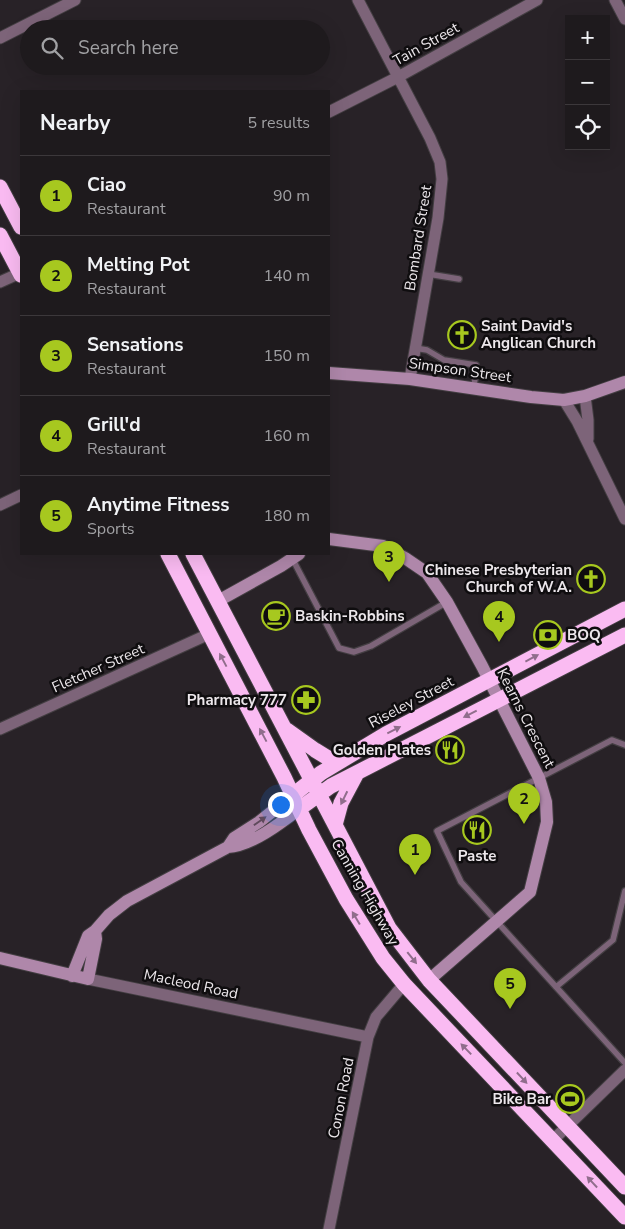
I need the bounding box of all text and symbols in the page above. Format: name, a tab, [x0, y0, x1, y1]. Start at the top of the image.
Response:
map controls	[565, 15, 610, 150]
button: +	[565, 15, 610, 60]
street label: Tain Street	[389, 17, 463, 70]
search box	[20, 20, 330, 75]
icon: search	[38, 34, 66, 62]
text: Search here	[78, 35, 179, 61]
button: −	[565, 60, 610, 105]
button: locate	[565, 105, 610, 150]
text: Nearby	[40, 109, 110, 137]
text: 5 results	[248, 112, 310, 134]
text: Ciao	[87, 172, 126, 198]
street label: Bombard Street	[400, 183, 436, 292]
text: 1	[51, 185, 61, 207]
text: 90 m	[273, 185, 310, 207]
text: Restaurant	[87, 198, 166, 220]
text: Melting Pot	[87, 252, 190, 278]
text: 2	[51, 265, 61, 287]
text: 140 m	[263, 265, 310, 287]
text: Restaurant	[87, 278, 166, 300]
place label: Saint David's Anglican Church	[481, 316, 596, 353]
church icon: Saint David's Anglican Church	[447, 320, 477, 350]
text: Sensations	[87, 332, 184, 358]
text: 3	[51, 345, 61, 367]
text: 150 m	[263, 345, 310, 367]
street label: Simpson Street	[408, 353, 513, 387]
text: Restaurant	[87, 358, 166, 380]
text: Grill'd	[87, 412, 141, 438]
text: 4	[51, 425, 61, 447]
text: 160 m	[263, 425, 310, 447]
text: Restaurant	[87, 438, 166, 460]
text: Anytime Fitness	[87, 492, 229, 518]
text: 5	[51, 505, 61, 527]
text: 180 m	[263, 505, 310, 527]
text: Sports	[87, 518, 135, 540]
pin: 3	[373, 541, 405, 582]
place label: Chinese Presbyterian Church of W.A.	[425, 560, 572, 597]
church icon: Chinese Presbyterian Church of W.A.	[576, 564, 606, 594]
cafe icon: Baskin-Robbins	[261, 601, 291, 631]
pin: 4	[483, 601, 515, 642]
place label: Baskin-Robbins	[295, 606, 405, 626]
bank icon: BOQ	[533, 620, 563, 650]
place label: BOQ	[567, 625, 601, 645]
street label: Fletcher Street	[49, 638, 148, 697]
one-way arrow	[219, 652, 227, 667]
one-way arrow	[525, 654, 539, 662]
street label: Kearns Crescent	[492, 665, 560, 772]
street label: Riseley Street	[365, 671, 458, 733]
pharmacy icon: Pharmacy 777	[291, 685, 321, 715]
place label: Pharmacy 777	[187, 690, 287, 710]
one-way arrow	[463, 710, 477, 718]
one-way arrow	[387, 726, 401, 734]
one-way arrow	[258, 728, 267, 742]
restaurant icon: Golden Plates	[435, 735, 465, 765]
place label: Golden Plates	[333, 740, 431, 760]
pin: 2	[508, 783, 540, 824]
one-way arrow	[340, 791, 348, 805]
your location	[268, 792, 294, 818]
restaurant icon: Paste	[462, 815, 492, 845]
one-way arrow	[253, 816, 267, 826]
pin: 1	[399, 834, 431, 875]
street label: Canning Highway	[326, 835, 404, 949]
place label: Paste	[458, 846, 496, 866]
one-way arrow	[352, 911, 361, 924]
one-way arrow	[406, 951, 417, 964]
street label: Macleod Road	[142, 964, 240, 1004]
pin: 5	[494, 968, 526, 1009]
one-way arrow	[460, 1043, 472, 1055]
street label: Conon Road	[323, 1056, 359, 1140]
one-way arrow	[516, 1071, 528, 1083]
sports icon: Bike Bar	[555, 1084, 585, 1114]
place label: Bike Bar	[492, 1089, 551, 1109]
one-way arrow	[586, 1176, 598, 1188]

